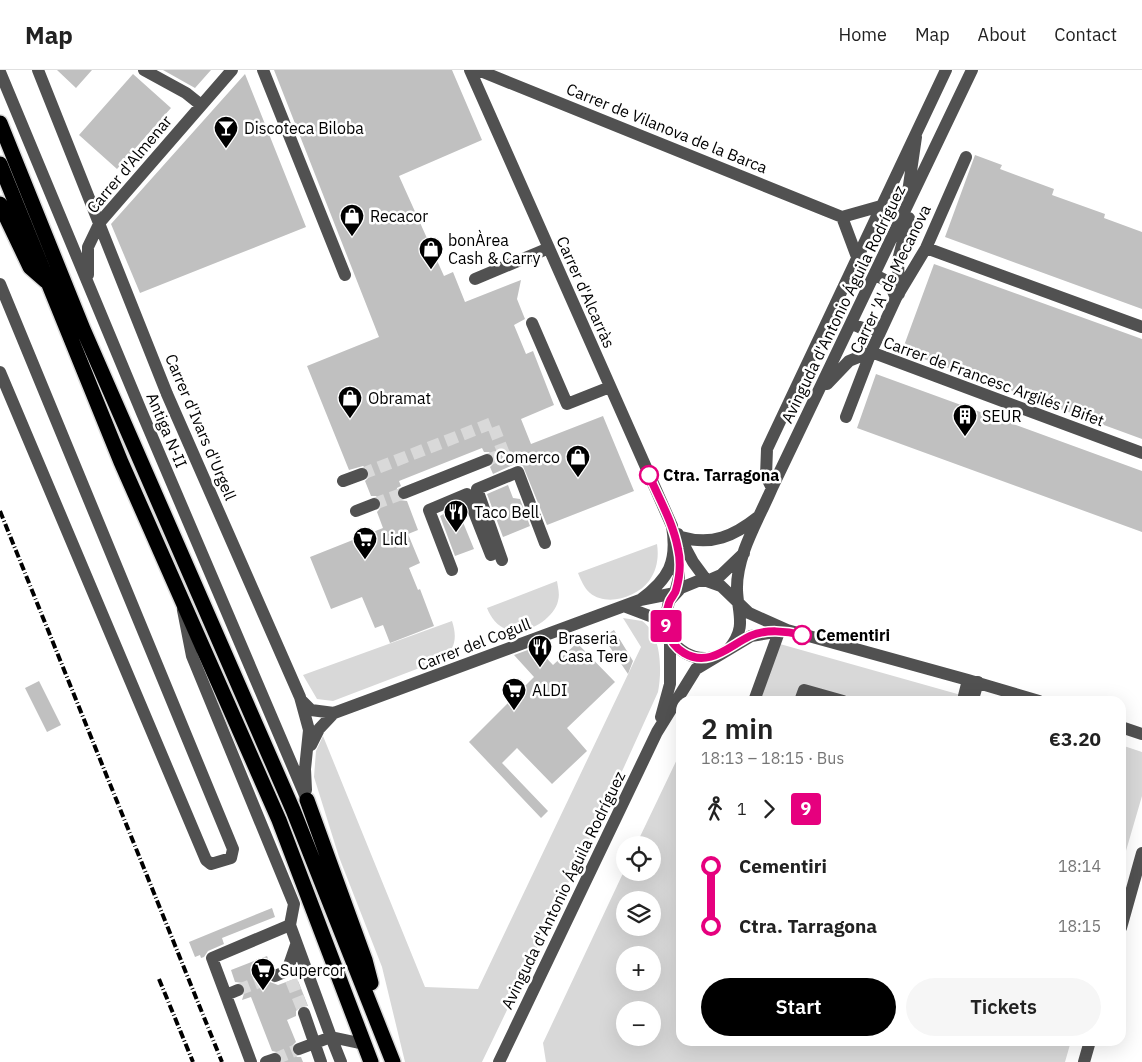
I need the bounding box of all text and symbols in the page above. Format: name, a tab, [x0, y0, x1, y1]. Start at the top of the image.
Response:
text: Map	[25, 19, 73, 51]
text: Home	[839, 23, 887, 46]
text: Map	[915, 23, 950, 46]
text: About	[978, 23, 1026, 46]
text: Contact	[1054, 23, 1117, 46]
street label: Carrer de Vilanova de la Barca	[564, 78, 771, 178]
street label: Carrer d'Almenar	[82, 111, 176, 217]
bar icon: Discoteca Biloba	[213, 115, 239, 149]
place label: Discoteca Biloba	[244, 118, 364, 138]
street label: Avinguda d'Antonio Águila Rodríguez	[776, 181, 909, 426]
street label: Carrer 'A' de Mecanova	[845, 201, 935, 357]
shop icon: Recacor	[339, 203, 365, 237]
place label: Recacor	[370, 206, 428, 226]
place label: bonÀrea Cash & Carry	[448, 229, 540, 268]
street label: Carrer d'Alcarràs	[552, 233, 620, 351]
shop icon: bonÀrea Cash & Carry	[418, 236, 444, 270]
street label: Carrer de Francesc Argilés i Bifet	[881, 332, 1107, 430]
street label: Carrer d'Ivars d'Urgell	[161, 351, 241, 503]
shop icon: Obramat	[337, 385, 363, 419]
place label: Obramat	[368, 388, 431, 408]
street label: Antiga N-II	[142, 389, 192, 471]
building icon: SEUR	[952, 403, 978, 437]
place label: SEUR	[982, 406, 1022, 426]
shop icon: Comerco	[565, 444, 591, 478]
place label: Comerco	[496, 447, 560, 467]
marker: Ctra. Tarragona	[639, 465, 659, 485]
place label: Ctra. Tarragona	[663, 465, 779, 485]
restaurant icon: Taco Bell	[443, 499, 469, 533]
place label: Taco Bell	[474, 502, 539, 522]
supermarket icon: Lidl	[352, 526, 378, 560]
place label: Lidl	[382, 529, 408, 549]
line badge: 9	[650, 610, 682, 642]
street label: Carrer del Cogull	[415, 613, 533, 675]
text: 9	[661, 614, 671, 637]
marker: Cementiri	[792, 625, 812, 645]
place label: Cementiri	[816, 625, 890, 645]
place label: Braseria Casa Tere	[558, 628, 628, 666]
restaurant icon: Braseria Casa Tere	[527, 634, 553, 668]
supermarket icon: ALDI	[501, 677, 527, 711]
place label: ALDI	[532, 680, 567, 700]
text: 2 min	[701, 710, 773, 747]
text: €3.20	[1049, 727, 1101, 751]
text: 18:13 – 18:15 · Bus	[701, 748, 844, 768]
street label: Avinguda d'Antonio Águila Rodríguez	[496, 767, 629, 1012]
icon: walk	[701, 795, 729, 823]
icon: forward	[755, 795, 783, 823]
text: 9	[801, 797, 811, 820]
text: 1	[737, 799, 747, 819]
map controls	[616, 836, 661, 1046]
button: locate	[616, 836, 661, 881]
text: Cementiri	[739, 854, 827, 878]
text: 18:14	[1058, 856, 1101, 876]
button: layers	[616, 891, 661, 936]
text: Ctra. Tarragona	[739, 914, 877, 938]
text: 18:15	[1058, 916, 1101, 936]
button: +	[616, 946, 661, 991]
supermarket icon: Supercor	[250, 957, 276, 991]
place label: Supercor	[280, 960, 345, 980]
button: Start	[701, 978, 896, 1036]
button: Tickets	[906, 978, 1101, 1036]
button: −	[616, 1001, 661, 1046]

